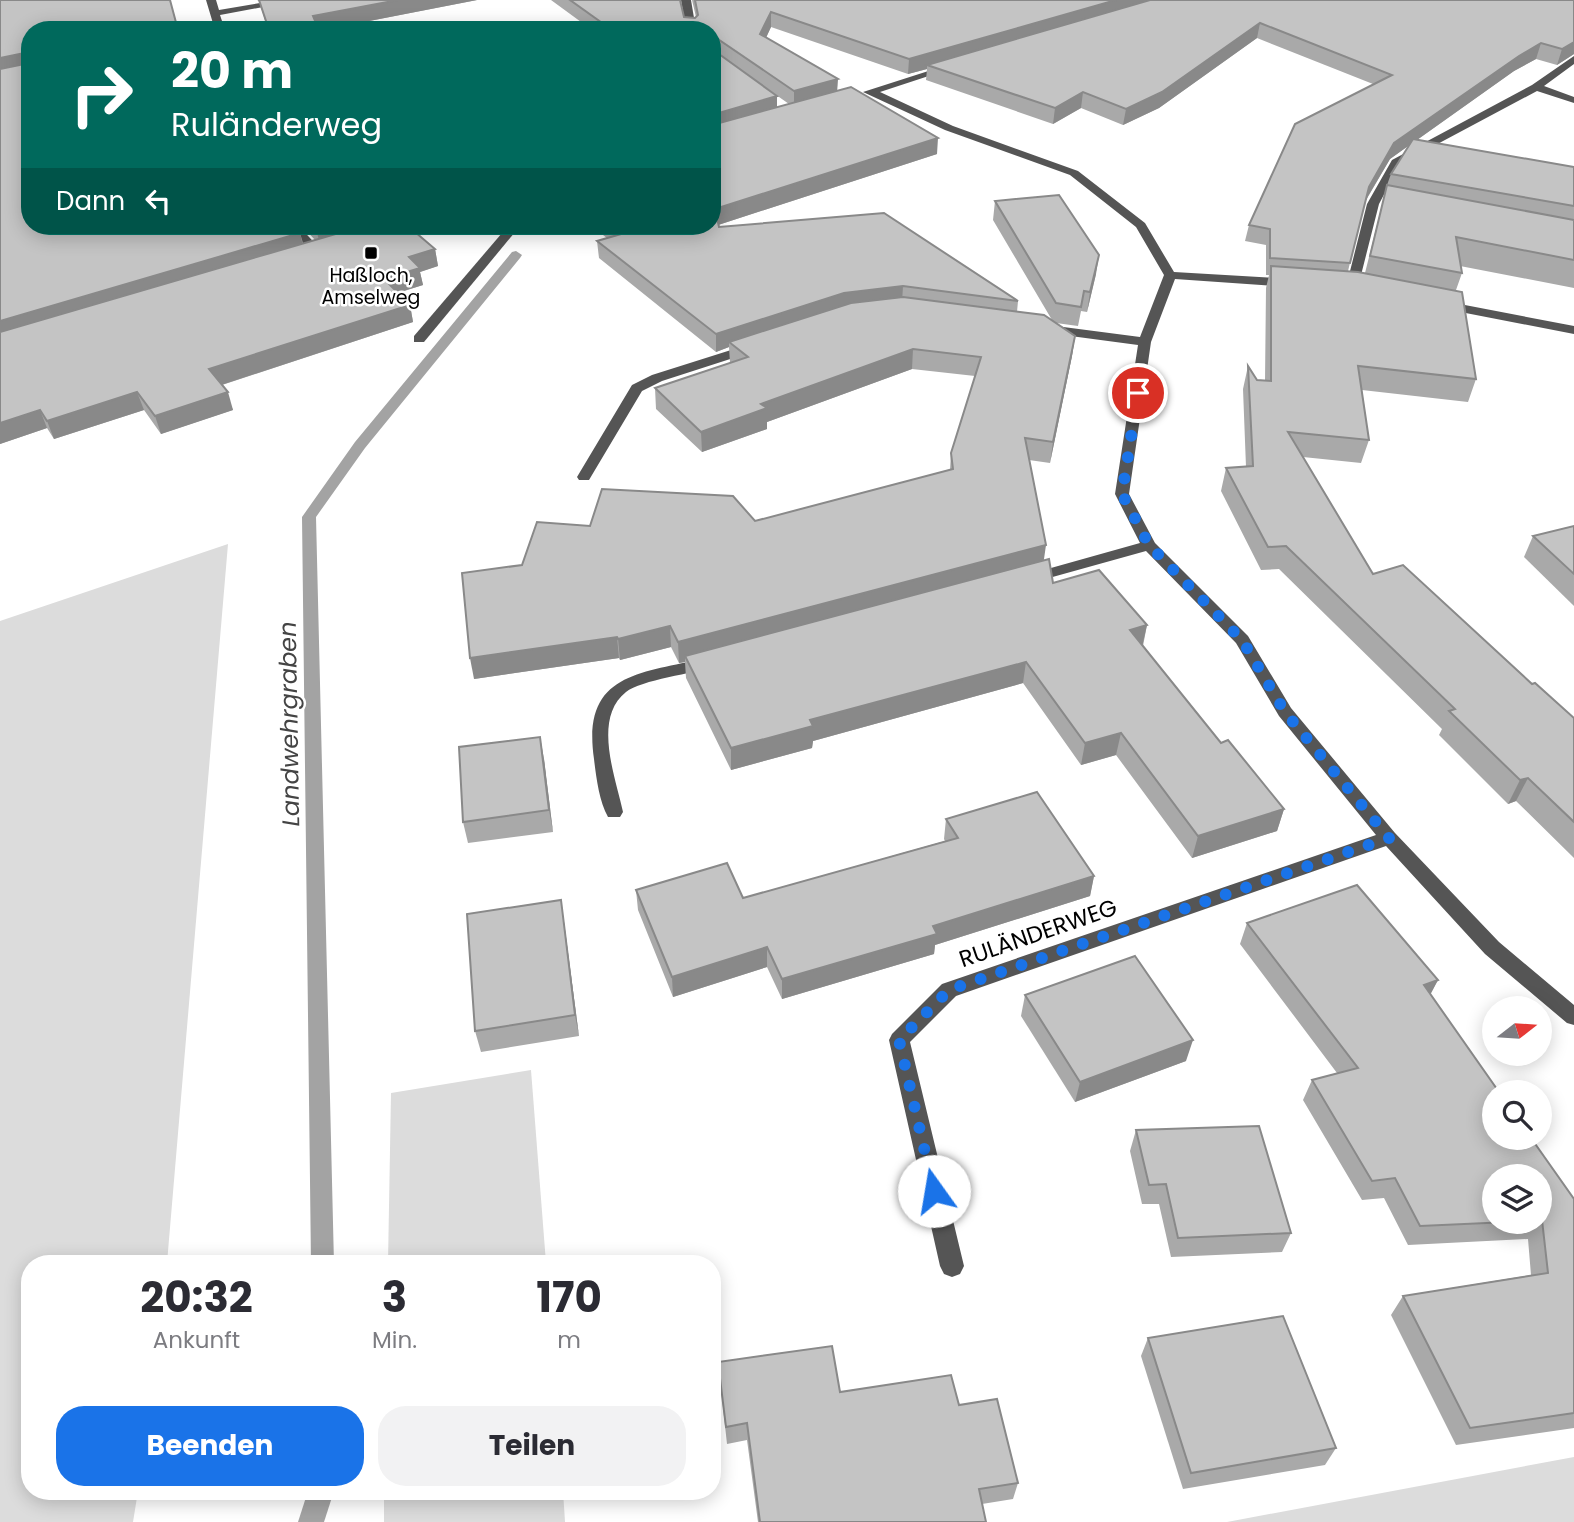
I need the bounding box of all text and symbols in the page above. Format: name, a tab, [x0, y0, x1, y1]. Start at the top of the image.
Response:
text: 20 m	[171, 37, 293, 105]
icon: right	[56, 49, 147, 140]
text: Ruländerweg	[171, 102, 382, 147]
icon: left	[139, 182, 177, 220]
text: Dann	[56, 183, 125, 219]
marker: Haßloch, Amselweg	[363, 245, 379, 261]
place label: Haßloch, Amselweg	[322, 262, 420, 311]
pin	[1108, 363, 1168, 423]
icon: arrive	[1119, 374, 1157, 412]
water label: Landwehrgraben	[271, 621, 307, 827]
street label: RULÄNDERWEG	[955, 891, 1121, 975]
north arrow	[1482, 996, 1552, 1066]
map controls	[1482, 996, 1552, 1234]
button: search	[1482, 1080, 1552, 1150]
position arrow	[897, 1154, 971, 1228]
button: layers	[1482, 1164, 1552, 1234]
text: 20:32	[140, 1268, 253, 1327]
text: 3	[382, 1268, 407, 1327]
text: 170	[536, 1268, 602, 1327]
text: Ankunft	[153, 1324, 240, 1356]
text: Min.	[372, 1324, 417, 1356]
text: m	[557, 1324, 581, 1356]
button: Beenden	[56, 1406, 364, 1486]
button: Teilen	[378, 1406, 686, 1486]

